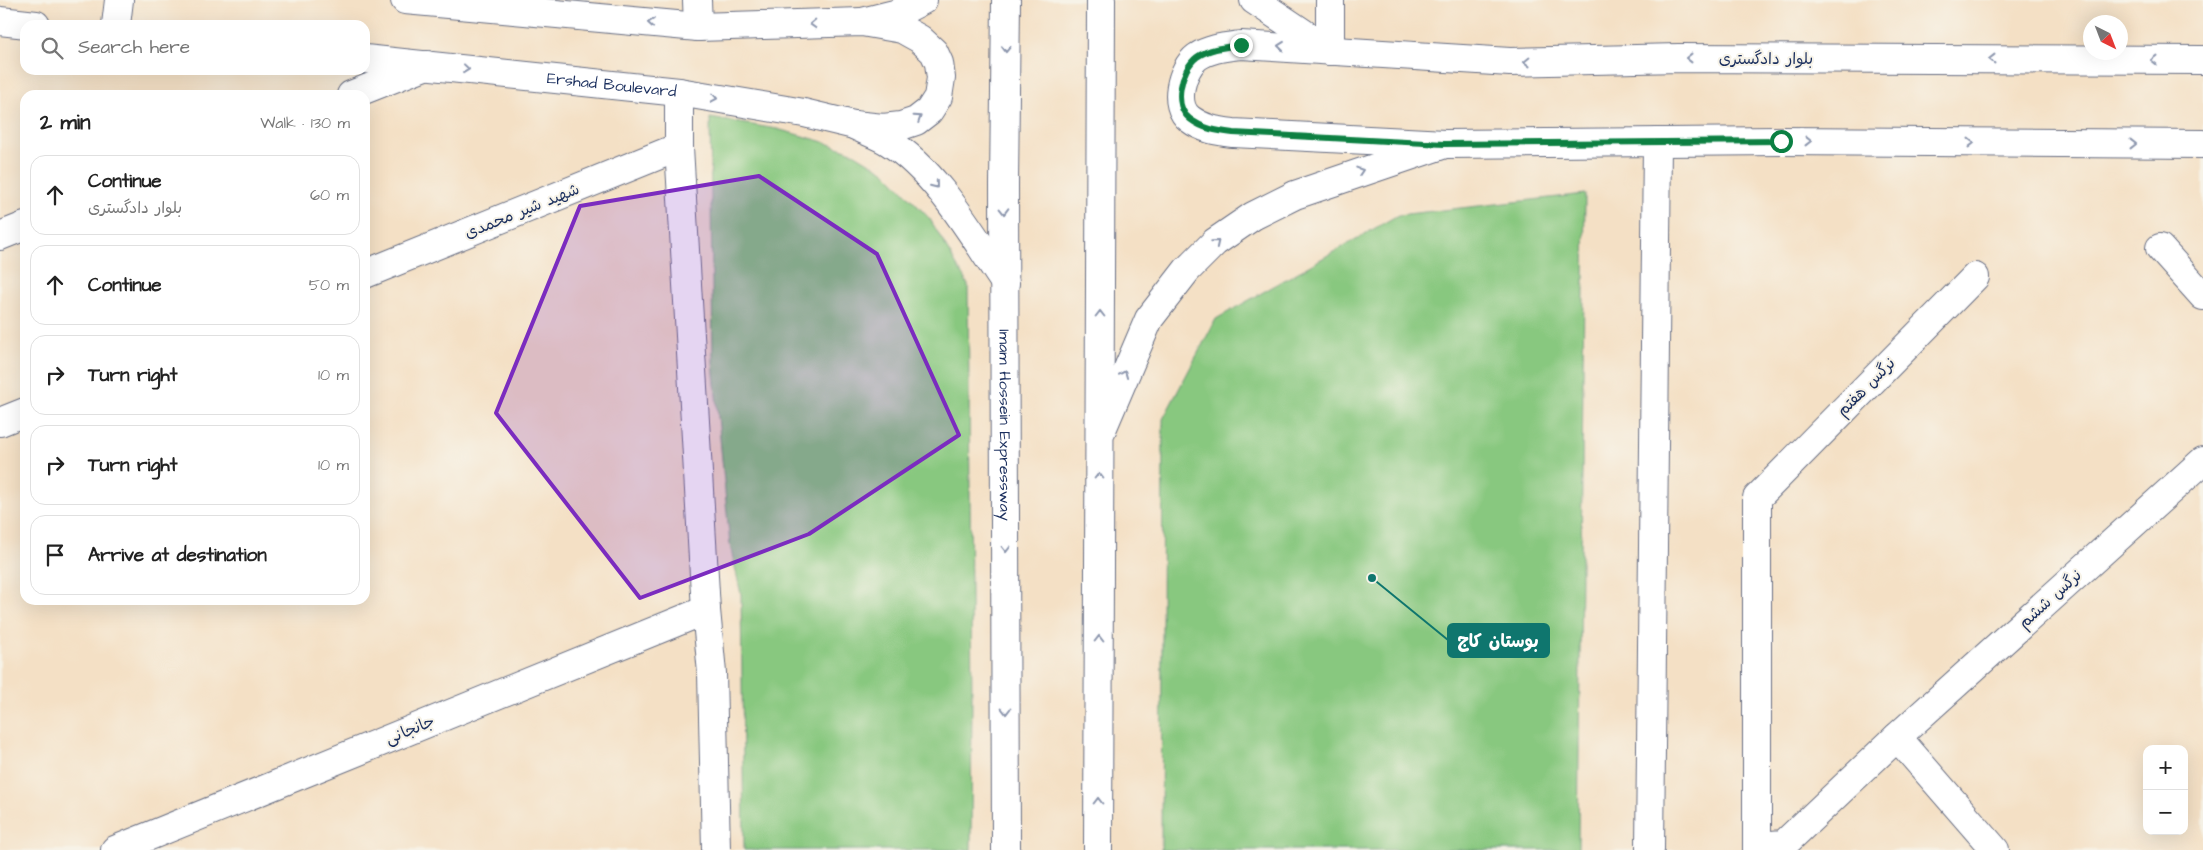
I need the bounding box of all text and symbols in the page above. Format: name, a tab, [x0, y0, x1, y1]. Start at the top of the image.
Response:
north arrow	[2083, 15, 2128, 60]
one-way arrow	[647, 18, 655, 29]
one-way arrow	[809, 19, 816, 29]
search box	[20, 20, 370, 75]
icon: search	[38, 34, 66, 62]
text: Search here	[78, 34, 190, 61]
route end	[1230, 34, 1253, 57]
one-way arrow	[1277, 41, 1285, 52]
one-way arrow	[1000, 45, 1011, 53]
street label: بلوار دادگستری	[1719, 48, 1813, 70]
one-way arrow	[1685, 53, 1693, 63]
one-way arrow	[1988, 54, 1996, 64]
one-way arrow	[2150, 55, 2158, 65]
one-way arrow	[1523, 57, 1530, 67]
one-way arrow	[462, 63, 470, 74]
street label: Ershad Boulevard	[546, 67, 678, 103]
one-way arrow	[710, 92, 718, 102]
text: 2 min	[40, 108, 90, 137]
text: Walk · 130 m	[260, 112, 350, 134]
one-way arrow	[912, 115, 922, 124]
route start	[1770, 130, 1793, 153]
one-way arrow	[1805, 136, 1813, 146]
one-way arrow	[1967, 137, 1975, 148]
one-way arrow	[2130, 139, 2137, 149]
one-way arrow	[1356, 167, 1364, 177]
text: Continue	[88, 168, 162, 195]
street label: شهید شیر محمدی	[461, 178, 583, 244]
one-way arrow	[929, 179, 938, 188]
icon: ahead	[41, 181, 69, 209]
text: 60 m	[310, 184, 349, 206]
text: بلوار دادگستری	[88, 197, 182, 219]
one-way arrow	[999, 208, 1009, 215]
one-way arrow	[1210, 239, 1219, 248]
icon: ahead	[41, 271, 69, 299]
text: Continue	[88, 272, 162, 299]
text: 50 m	[309, 274, 349, 296]
one-way arrow	[1095, 310, 1105, 318]
street label: Imam Hossein Expressway	[993, 329, 1016, 521]
street label: نرگس هفتم	[1832, 353, 1901, 422]
icon: right	[41, 361, 69, 389]
text: Turn right	[88, 362, 177, 389]
text: 10 m	[318, 364, 349, 386]
one-way arrow	[1118, 370, 1128, 379]
icon: right	[41, 451, 69, 479]
text: Turn right	[88, 452, 177, 479]
text: 10 m	[318, 454, 349, 476]
one-way arrow	[1094, 472, 1104, 480]
icon: arrive	[41, 541, 69, 569]
text: Arrive at destination	[88, 542, 267, 569]
one-way arrow	[1001, 545, 1011, 553]
street label: نرگس ششم	[2013, 565, 2087, 634]
callout: بوستان کاج	[1448, 624, 1549, 657]
text: بوستان کاج	[1457, 629, 1539, 654]
one-way arrow	[1093, 635, 1104, 643]
one-way arrow	[1001, 708, 1011, 715]
street label: جانجانی	[382, 710, 438, 750]
map controls	[2143, 745, 2188, 835]
button: +	[2143, 745, 2188, 790]
button: −	[2143, 790, 2188, 835]
one-way arrow	[1093, 797, 1103, 805]

